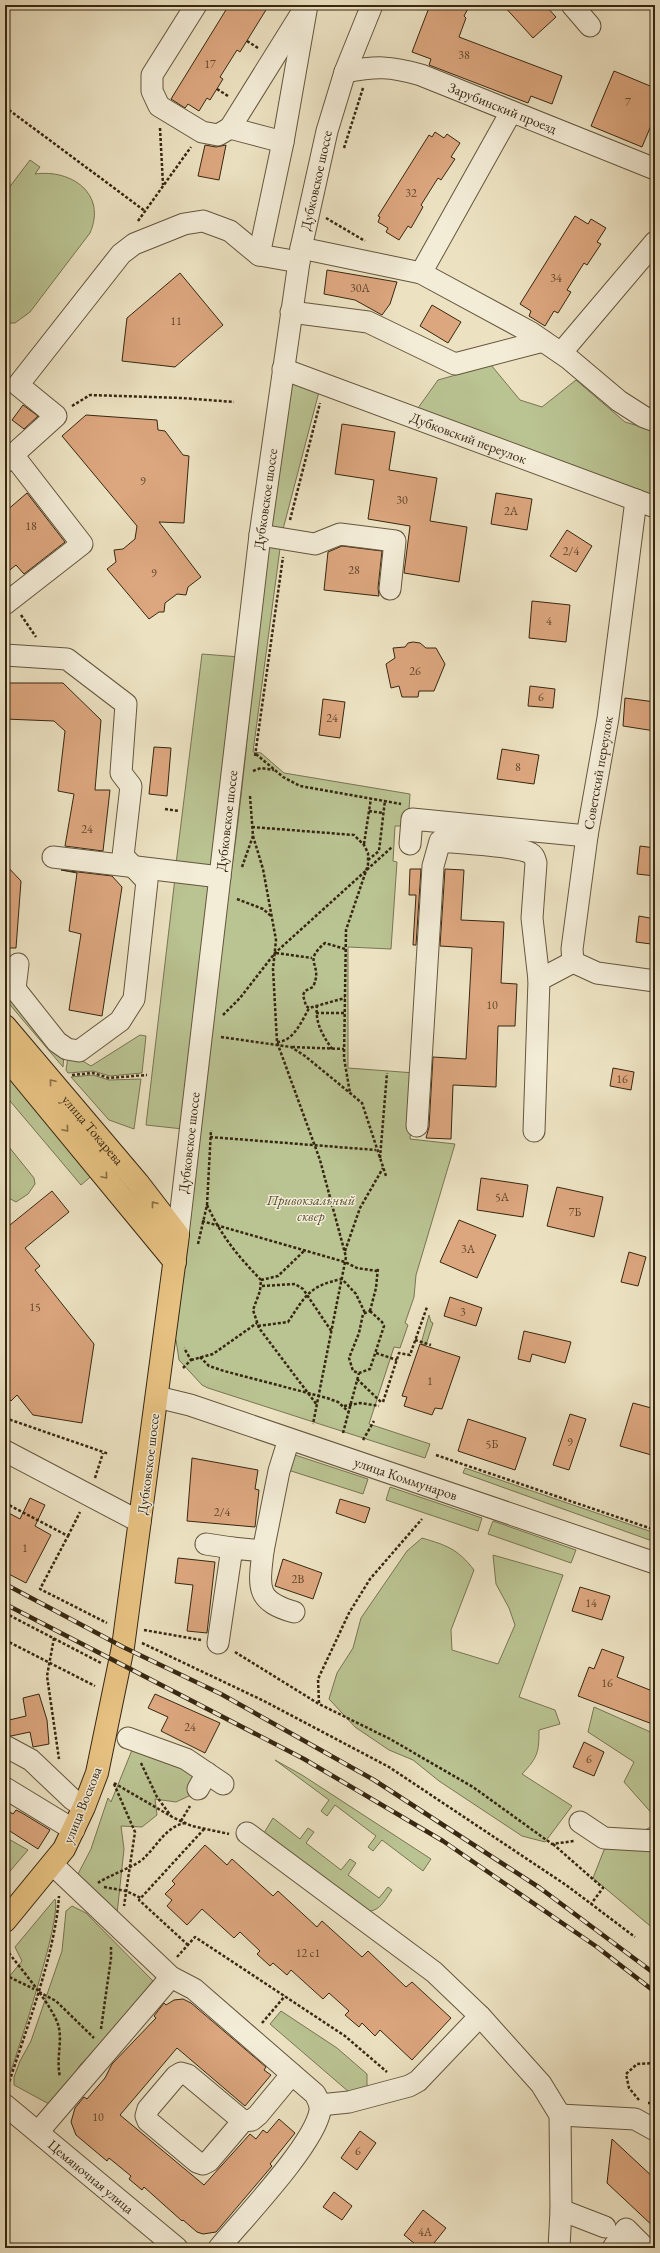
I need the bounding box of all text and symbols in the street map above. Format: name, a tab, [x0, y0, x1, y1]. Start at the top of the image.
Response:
house number: 38	[458, 47, 470, 63]
house number: 17	[204, 56, 216, 72]
street label: Зарубинский проезд	[446, 78, 560, 138]
house number: 7	[625, 94, 631, 110]
street label: Дубковское шоссе	[296, 128, 336, 232]
house number: 32	[405, 185, 417, 201]
house number: 34	[550, 270, 562, 286]
house number: 30А	[350, 280, 371, 296]
house number: 11	[170, 313, 182, 329]
street label: Дубковский переулок	[408, 408, 530, 468]
street label: Дубковское шоссе	[249, 447, 281, 551]
house number: 9	[140, 473, 146, 489]
house number: 30	[396, 492, 408, 508]
house number: 2А	[504, 503, 519, 519]
house number: 18	[25, 518, 37, 534]
house number: 2/4	[563, 543, 579, 559]
house number: 28	[348, 562, 360, 578]
house number: 9	[151, 565, 157, 581]
house number: 4	[546, 613, 552, 629]
house number: 26	[409, 663, 421, 679]
house number: 6	[538, 689, 544, 705]
house number: 24	[326, 710, 338, 726]
street label: Советский переулок	[579, 714, 617, 831]
house number: 8	[515, 759, 521, 775]
street label: Дубковское шоссе	[212, 769, 241, 873]
house number: 24	[81, 821, 93, 837]
house number: 10	[486, 997, 498, 1013]
house number: 16	[616, 1071, 628, 1087]
one-way arrow	[50, 1079, 57, 1086]
street label: Дубковское шоссе	[174, 1090, 204, 1194]
street label: улица Токарева	[58, 1091, 128, 1169]
one-way arrow	[61, 1124, 68, 1131]
one-way arrow	[101, 1171, 108, 1179]
house number: 5А	[495, 1189, 510, 1205]
park label: Привокзальный сквер	[266, 1191, 355, 1225]
one-way arrow	[152, 1201, 159, 1208]
house number: 7Б	[569, 1204, 581, 1220]
house number: 3А	[461, 1241, 476, 1257]
house number: 15	[29, 1299, 41, 1315]
house number: 3	[460, 1304, 466, 1320]
house number: 1	[427, 1373, 433, 1389]
street label: Дубковское шоссе	[133, 1412, 163, 1516]
house number: 9	[567, 1434, 573, 1450]
house number: 5Б	[486, 1436, 498, 1452]
street label: улица Коммунаров	[352, 1452, 460, 1504]
house number: 2/4	[214, 1504, 230, 1520]
house number: 1	[22, 1540, 28, 1556]
house number: 2В	[292, 1571, 304, 1587]
house number: 14	[585, 1595, 597, 1611]
house number: 16	[601, 1675, 613, 1691]
house number: 24	[184, 1719, 196, 1735]
house number: 6	[586, 1751, 592, 1767]
street label: улица Воскова	[58, 1764, 106, 1846]
house number: 12 с1	[296, 1945, 321, 1961]
house number: 10	[92, 2109, 104, 2125]
street label: Цемяночная улица	[44, 2136, 138, 2218]
house number: 6	[355, 2143, 361, 2159]
house number: 4А	[418, 2224, 433, 2240]

